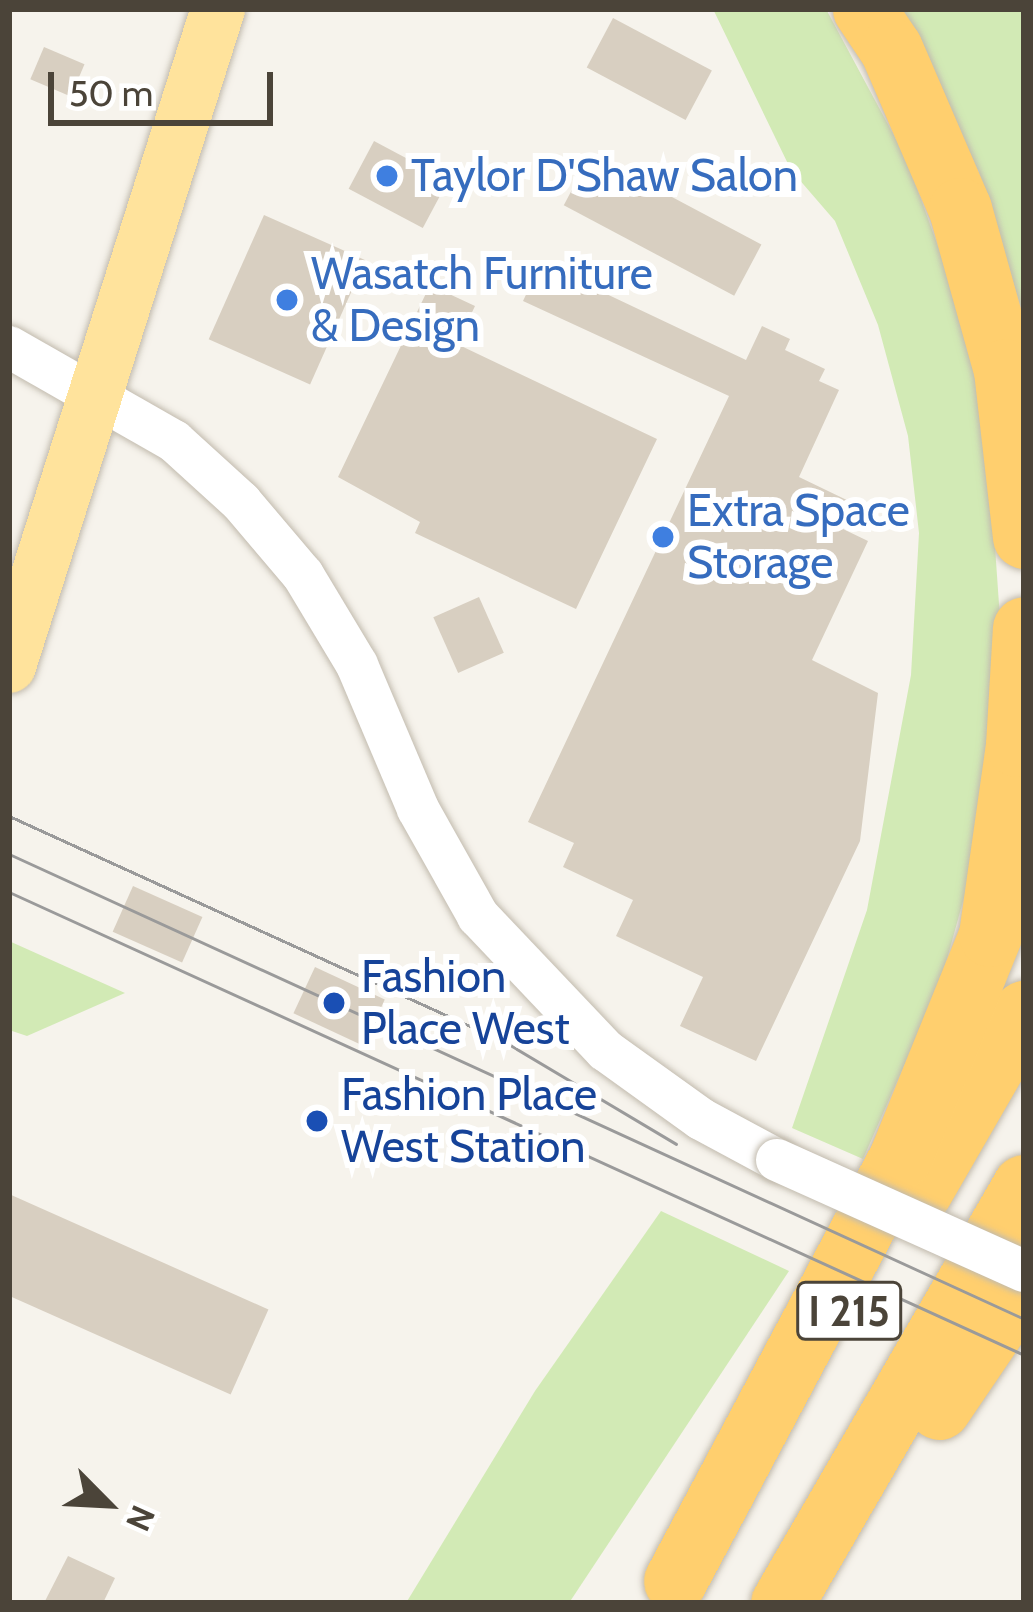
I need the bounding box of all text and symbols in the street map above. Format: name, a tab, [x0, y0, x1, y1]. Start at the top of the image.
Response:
scale bar	[54, 48, 279, 122]
text: 50 m	[69, 71, 153, 115]
place label: Taylor D'Shaw Salon	[411, 149, 798, 203]
marker: Taylor D'Shaw Salon	[374, 163, 400, 189]
place label: Wasatch Furniture & Design	[311, 247, 653, 353]
marker: Wasatch Furniture & Design	[274, 287, 300, 313]
place label: Extra Space Storage	[687, 484, 910, 590]
marker: Extra Space Storage	[650, 524, 676, 550]
place label: Fashion Place West	[361, 950, 570, 1056]
marker: Fashion Place West	[318, 987, 350, 1019]
place label: Fashion Place West Station	[341, 1068, 597, 1174]
marker: Fashion Place West Station	[304, 1108, 330, 1134]
road number: I 215	[795, 1275, 903, 1347]
north arrow	[48, 1444, 168, 1564]
text: N	[118, 1500, 164, 1537]

